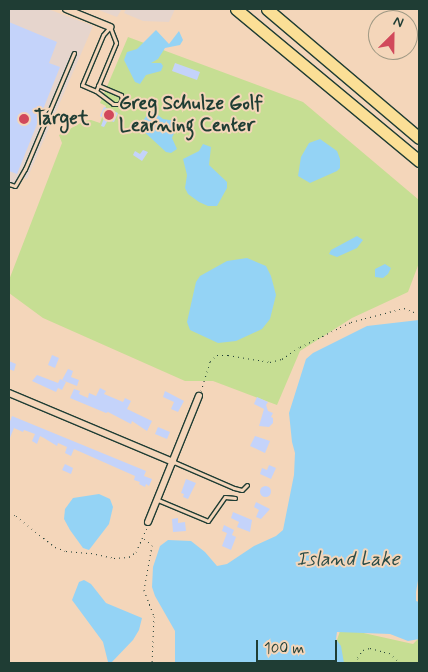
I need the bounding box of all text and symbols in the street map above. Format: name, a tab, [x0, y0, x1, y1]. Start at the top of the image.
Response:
north arrow	[368, 10, 418, 60]
text: N	[391, 12, 406, 32]
place label: Greg Schulze Golf Learning Center	[119, 93, 262, 137]
place label: Target	[34, 108, 89, 130]
marker: Greg Schulze Golf Learning Center	[103, 109, 115, 121]
marker: Target	[18, 113, 30, 125]
water label: Island Lake	[295, 547, 401, 571]
scale bar	[258, 630, 339, 662]
text: 100 m	[264, 639, 304, 659]

